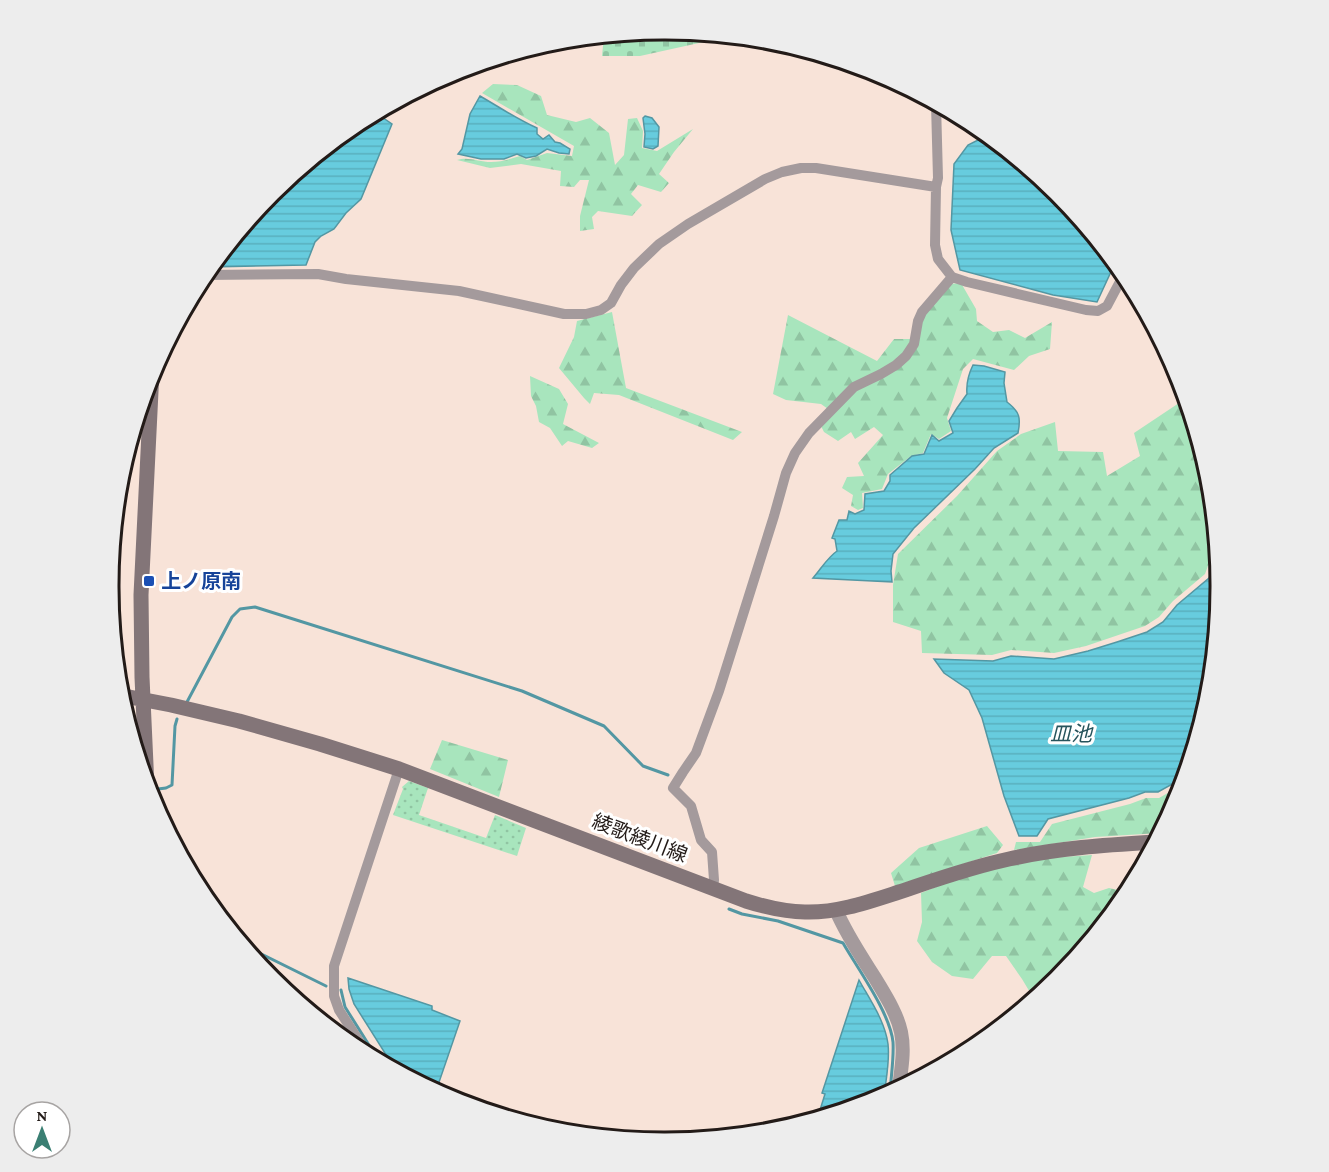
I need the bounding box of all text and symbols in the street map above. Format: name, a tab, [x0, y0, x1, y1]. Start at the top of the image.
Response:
place label: 上ノ原南	[161, 570, 241, 592]
marker: 上ノ原南	[142, 574, 156, 588]
water label: 皿池	[1050, 722, 1094, 746]
street label: 綾歌綾川線	[589, 810, 691, 866]
north arrow	[12, 1100, 72, 1160]
text: N	[37, 1107, 48, 1124]

